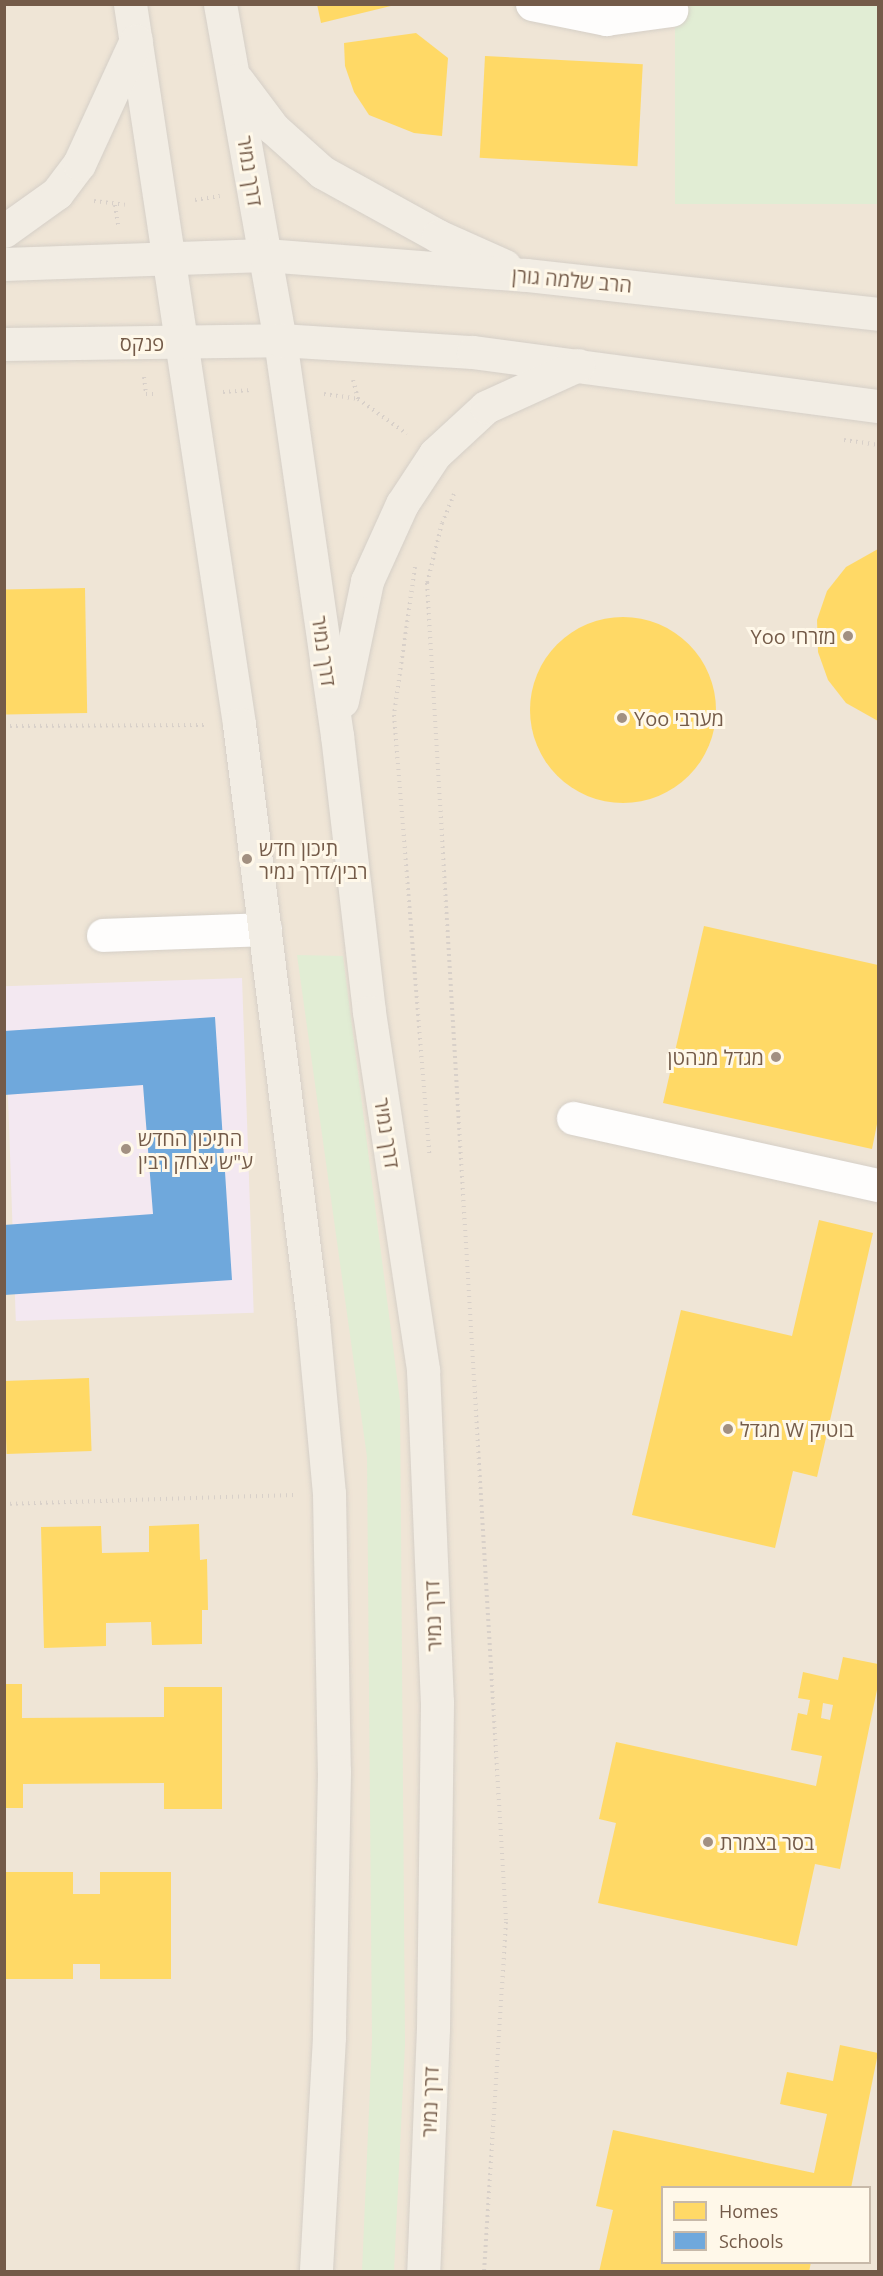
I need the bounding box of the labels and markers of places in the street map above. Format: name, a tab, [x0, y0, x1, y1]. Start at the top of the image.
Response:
place label: Yoo מזרחי	[750, 624, 836, 648]
marker: Yoo מזרחי	[841, 629, 855, 643]
place label: Yoo מערבי	[634, 706, 724, 730]
marker: Yoo מערבי	[615, 711, 629, 725]
place label: תיכון חדש רבין/דרך נמיר	[259, 836, 368, 883]
marker: תיכון חדש רבין/דרך נמיר	[240, 852, 254, 866]
place label: מגדל מנהטן	[667, 1045, 764, 1069]
marker: מגדל מנהטן	[769, 1050, 783, 1064]
place label: התיכון החדש ע"ש יצחק רבין	[138, 1126, 253, 1173]
marker: התיכון החדש ע"ש יצחק רבין	[119, 1142, 133, 1156]
place label: מגדל W בוטיק	[740, 1417, 854, 1441]
marker: מגדל W בוטיק	[721, 1422, 735, 1436]
place label: בסר בצמרת	[720, 1830, 814, 1854]
marker: בסר בצמרת	[701, 1835, 715, 1849]

